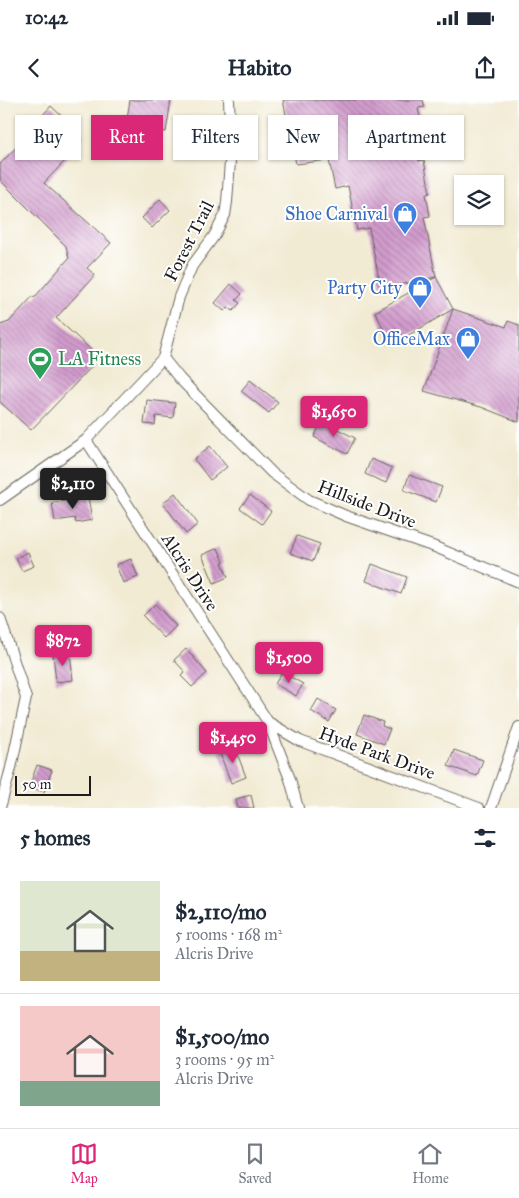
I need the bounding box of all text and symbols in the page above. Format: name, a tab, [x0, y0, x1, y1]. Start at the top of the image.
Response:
text: 10:42	[25, 6, 68, 29]
icon: back	[20, 54, 48, 82]
text: Habito	[228, 54, 291, 81]
icon: share	[471, 54, 499, 82]
chip: Buy	[15, 115, 81, 160]
chip: Rent	[91, 115, 163, 160]
chip: Filters	[173, 115, 258, 160]
chip: New	[268, 115, 338, 160]
chip: Apartment	[348, 115, 464, 160]
map controls	[454, 175, 504, 225]
button: layers	[454, 175, 504, 225]
street label: Forest Trail	[159, 197, 219, 285]
shop icon: Shoe Carnival	[392, 201, 418, 235]
place label: Shoe Carnival	[285, 203, 388, 225]
shop icon: Party City	[407, 275, 433, 309]
place label: Party City	[327, 277, 403, 299]
shop icon: OfficeMax	[455, 326, 481, 360]
place label: OfficeMax	[373, 328, 450, 350]
sports icon: LA Fitness	[27, 346, 53, 380]
place label: LA Fitness	[58, 348, 141, 370]
pin: $1,650	[293, 396, 375, 438]
text: $1,650	[311, 402, 357, 421]
pin: $2,110	[32, 468, 114, 510]
text: $2,110	[51, 474, 95, 493]
street label: Hillside Drive	[315, 475, 419, 533]
street label: Alcris Drive	[156, 528, 223, 615]
pin: $872	[33, 624, 93, 667]
text: $872	[46, 631, 80, 650]
pin: $1,500	[248, 642, 330, 684]
text: $1,500	[266, 648, 312, 667]
pin: $1,450	[192, 722, 274, 764]
street label: Hyde Park Drive	[316, 722, 438, 784]
text: $1,450	[210, 728, 256, 747]
scale bar	[15, 773, 91, 796]
text: 50 m	[22, 776, 51, 793]
icon: filters	[471, 824, 499, 852]
text: 5 homes	[20, 825, 91, 851]
text: $2,110/mo	[175, 899, 267, 925]
icon: home	[60, 901, 120, 961]
text: 5 rooms · 168 m²	[175, 925, 282, 944]
text: Alcris Drive	[175, 944, 253, 963]
text: $1,500/mo	[175, 1024, 269, 1050]
icon: home	[60, 1026, 120, 1086]
text: 3 rooms · 95 m²	[175, 1050, 274, 1069]
text: Alcris Drive	[175, 1069, 253, 1088]
tab: Map	[70, 1140, 98, 1187]
tab: Saved	[239, 1140, 272, 1187]
tab: Home	[412, 1140, 449, 1187]

